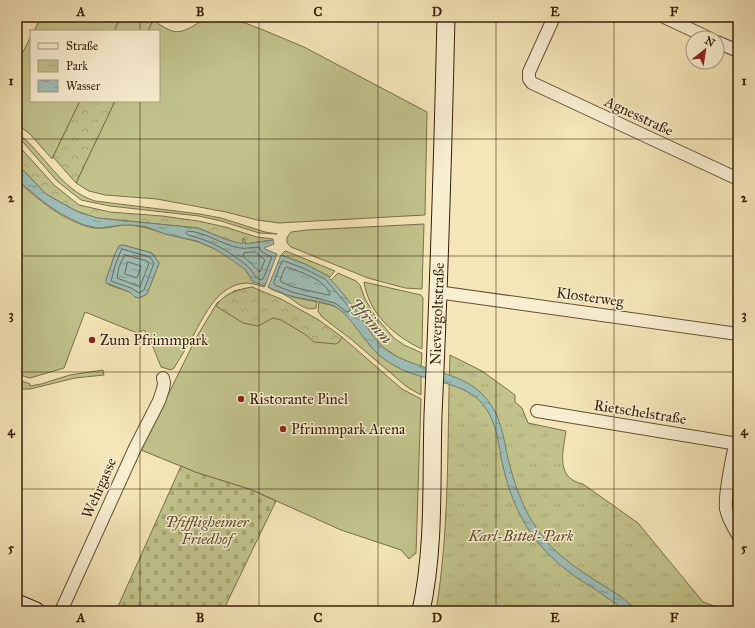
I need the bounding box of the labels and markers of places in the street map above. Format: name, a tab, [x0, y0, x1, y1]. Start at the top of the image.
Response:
place label: Zum Pfrimmpark	[100, 331, 208, 349]
marker: Zum Pfrimmpark	[87, 335, 97, 345]
place label: Ristorante Pinel	[249, 390, 349, 408]
marker: Ristorante Pinel	[236, 394, 246, 404]
place label: Pfrimmpark Arena	[291, 420, 406, 438]
marker: Pfrimmpark Arena	[278, 424, 288, 434]

